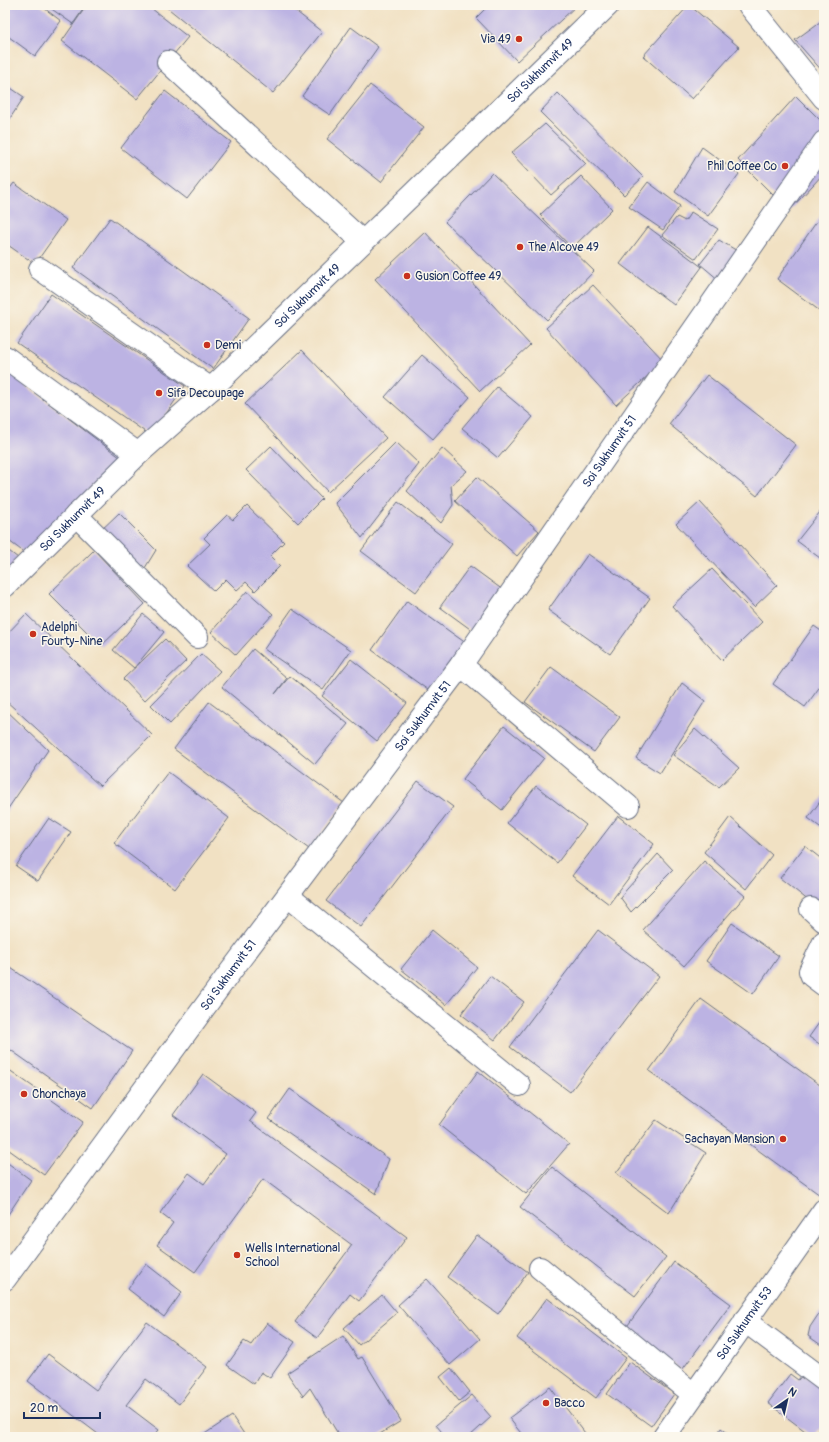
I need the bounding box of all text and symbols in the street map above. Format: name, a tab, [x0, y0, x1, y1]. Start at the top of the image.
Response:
place label: Via 49	[480, 32, 511, 47]
marker: Via 49	[514, 34, 524, 44]
street label: Soi Sukhumvit 49	[504, 36, 577, 106]
place label: Phil Coffee Co	[707, 159, 778, 174]
marker: Phil Coffee Co	[780, 161, 790, 171]
place label: The Alcove 49	[528, 240, 599, 255]
marker: The Alcove 49	[515, 242, 525, 252]
street label: Soi Sukhumvit 49	[271, 261, 344, 332]
place label: Gusion Coffee 49	[415, 269, 502, 284]
marker: Gusion Coffee 49	[402, 271, 412, 281]
place label: Demi	[215, 338, 241, 353]
marker: Demi	[202, 340, 212, 350]
place label: Sifa Decoupage	[167, 386, 244, 401]
marker: Sifa Decoupage	[154, 388, 164, 398]
street label: Soi Sukhumvit 51	[580, 413, 640, 491]
street label: Soi Sukhumvit 49	[37, 484, 109, 555]
place label: Adelphi Fourty-Nine	[41, 620, 102, 649]
marker: Adelphi Fourty-Nine	[28, 629, 38, 639]
street label: Soi Sukhumvit 51	[392, 678, 454, 755]
street label: Soi Sukhumvit 51	[197, 937, 260, 1014]
place label: Chonchaya	[32, 1087, 87, 1102]
marker: Chonchaya	[19, 1089, 29, 1099]
place label: Sachayan Mansion	[684, 1132, 775, 1147]
marker: Sachayan Mansion	[778, 1134, 788, 1144]
place label: Wells International School	[245, 1241, 341, 1270]
marker: Wells International School	[232, 1250, 242, 1260]
street label: Soi Sukhumvit 53	[713, 1284, 776, 1363]
north arrow	[767, 1380, 807, 1420]
text: N	[786, 1385, 799, 1400]
scale bar	[24, 1394, 100, 1420]
place label: Bacco	[554, 1396, 586, 1411]
marker: Bacco	[541, 1398, 551, 1408]
text: 20 m	[30, 1401, 59, 1416]

